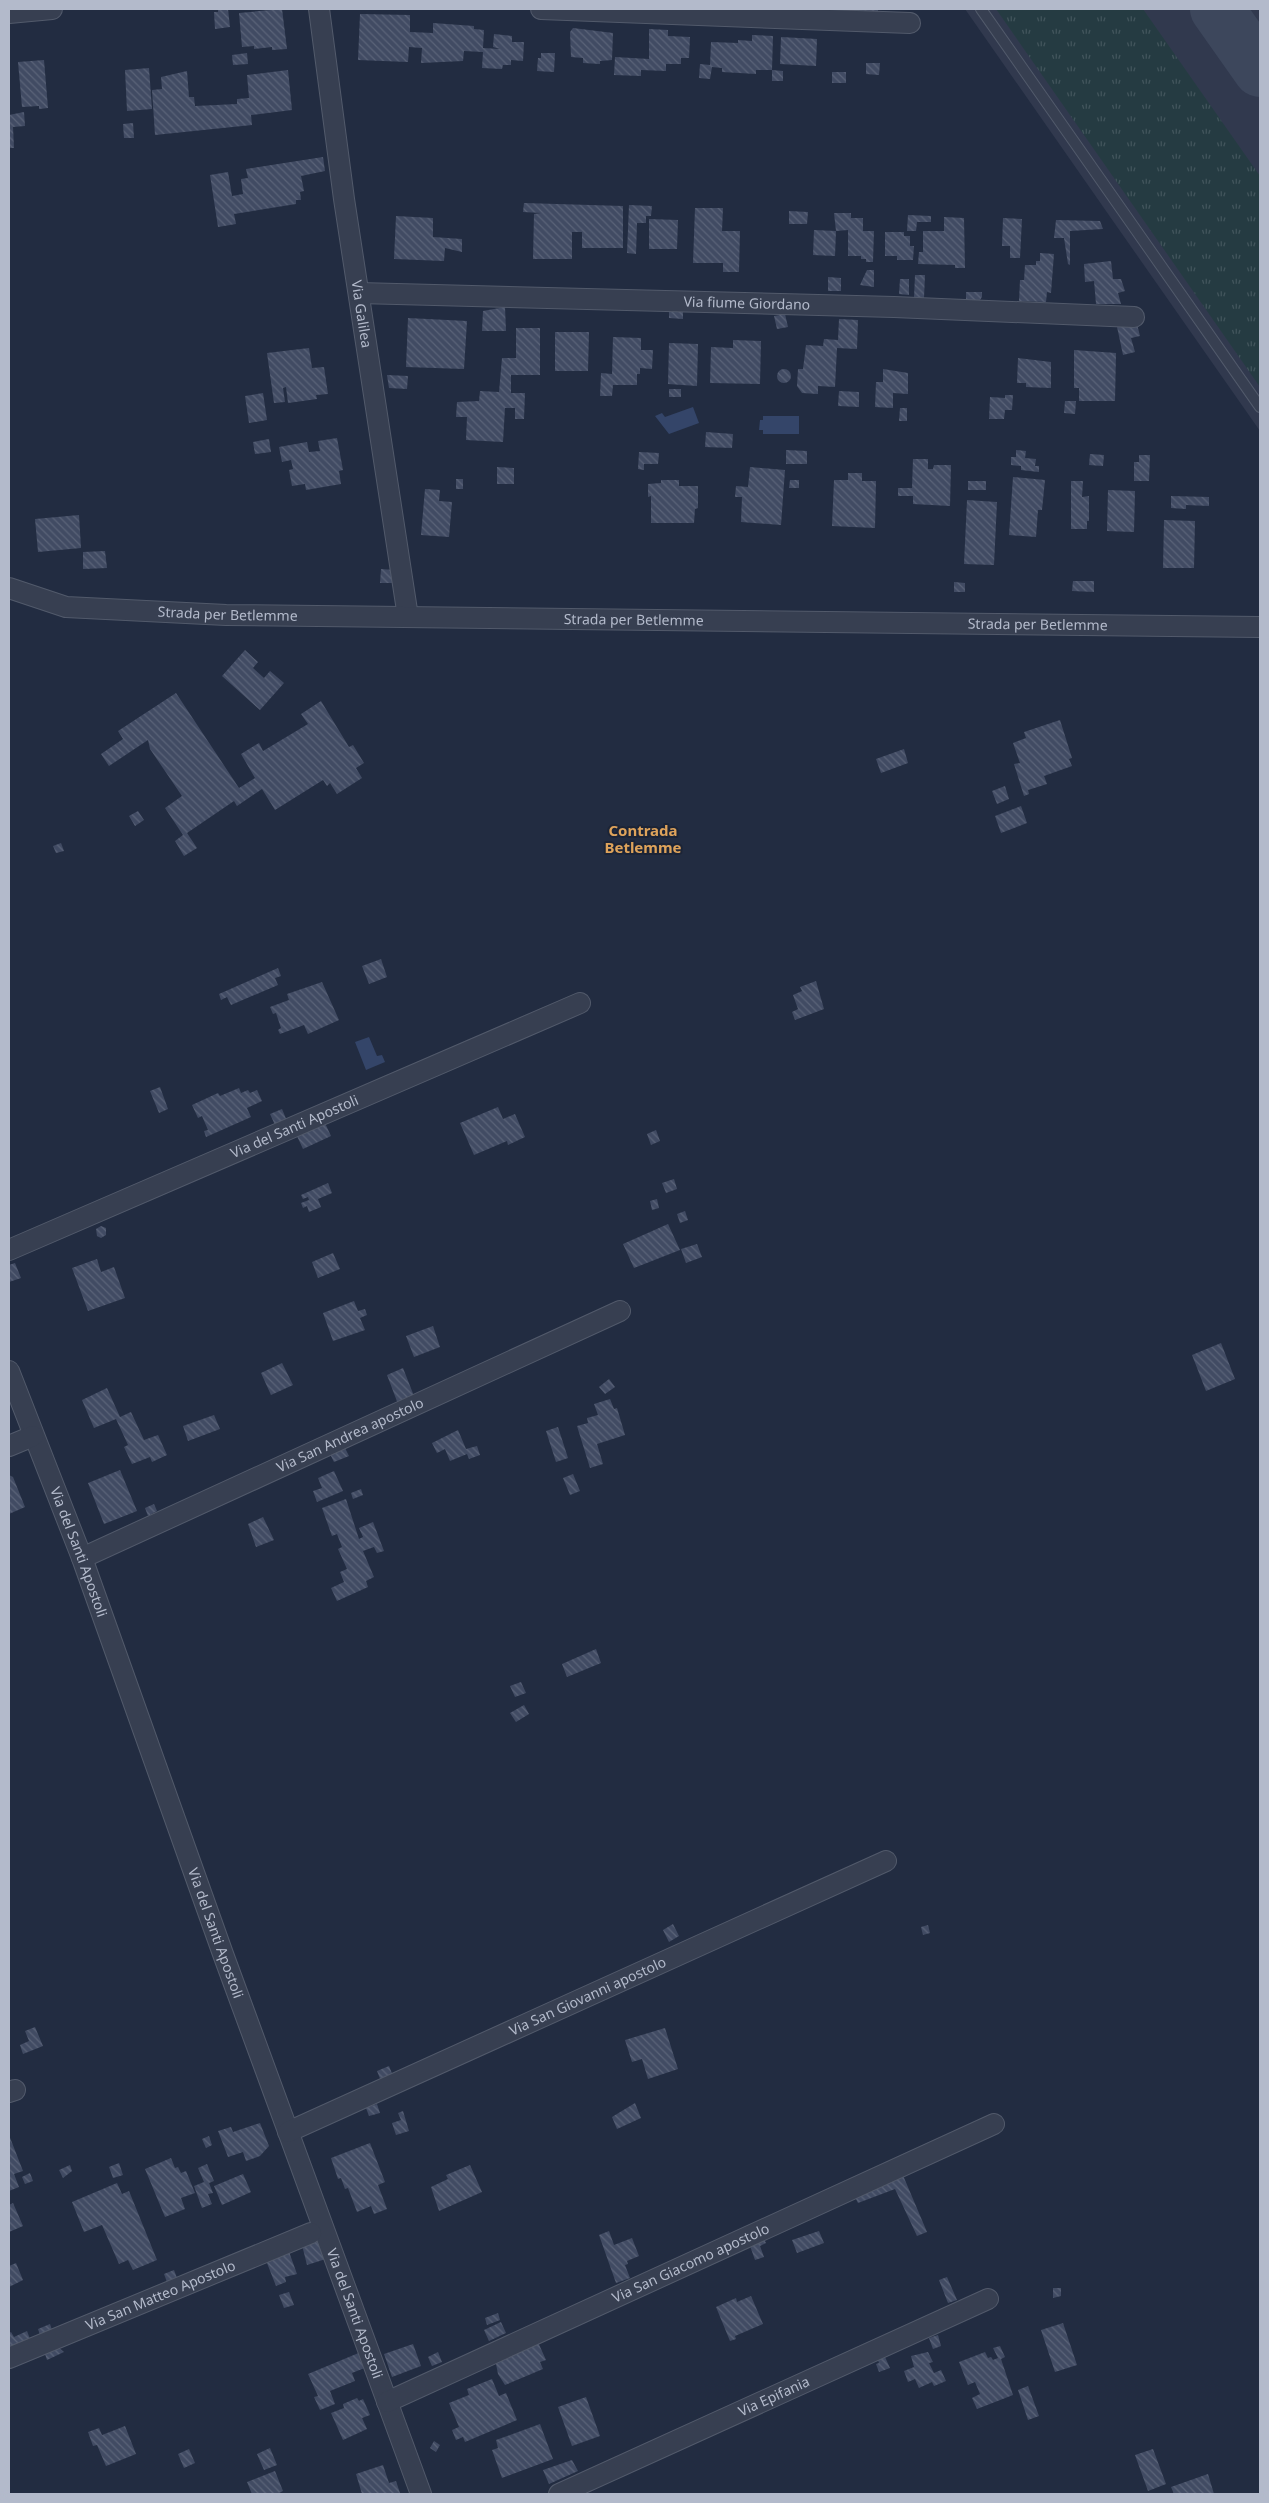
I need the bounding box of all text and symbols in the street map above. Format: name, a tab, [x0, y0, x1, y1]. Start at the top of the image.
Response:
street label: Via Galilea	[348, 279, 377, 349]
street label: Via fiume Giordano	[683, 291, 810, 314]
street label: Strada per Betlemme	[157, 602, 298, 625]
street label: Strada per Betlemme	[564, 609, 704, 630]
street label: Strada per Betlemme	[968, 614, 1108, 634]
district label: Contrada Betlemme	[604, 820, 682, 857]
street label: Via del Santi Apostoli	[227, 1090, 361, 1162]
street label: Via San Andrea apostolo	[273, 1392, 426, 1476]
street label: Via del Santi Apostoli	[46, 1484, 112, 1619]
street label: Via del Santi Apostoli	[184, 1865, 248, 2001]
street label: Via San Giovanni apostolo	[506, 1952, 669, 2040]
street label: Via San Giacomo apostolo	[609, 2218, 772, 2307]
street label: Via del Santi Apostoli	[323, 2246, 388, 2381]
street label: Via San Matteo Apostolo	[83, 2255, 238, 2334]
street label: Via Epifania	[735, 2371, 812, 2420]

